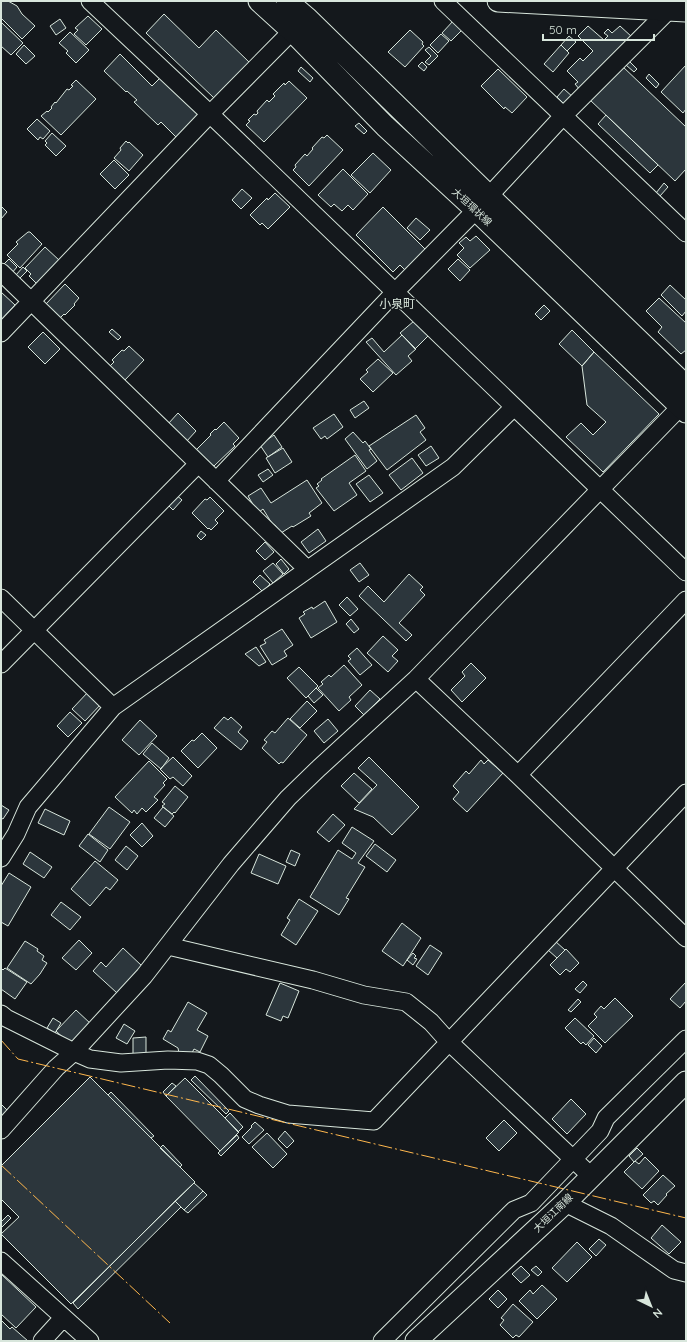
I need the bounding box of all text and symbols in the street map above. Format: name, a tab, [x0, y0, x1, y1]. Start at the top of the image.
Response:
scale bar	[543, 16, 654, 42]
text: 50 m	[549, 22, 577, 37]
street label: 大垣環状線	[449, 185, 495, 229]
district label: 小泉町	[379, 296, 415, 311]
street label: 大垣江南線	[531, 1191, 575, 1235]
north arrow	[631, 1286, 671, 1326]
text: N	[650, 1305, 666, 1321]

